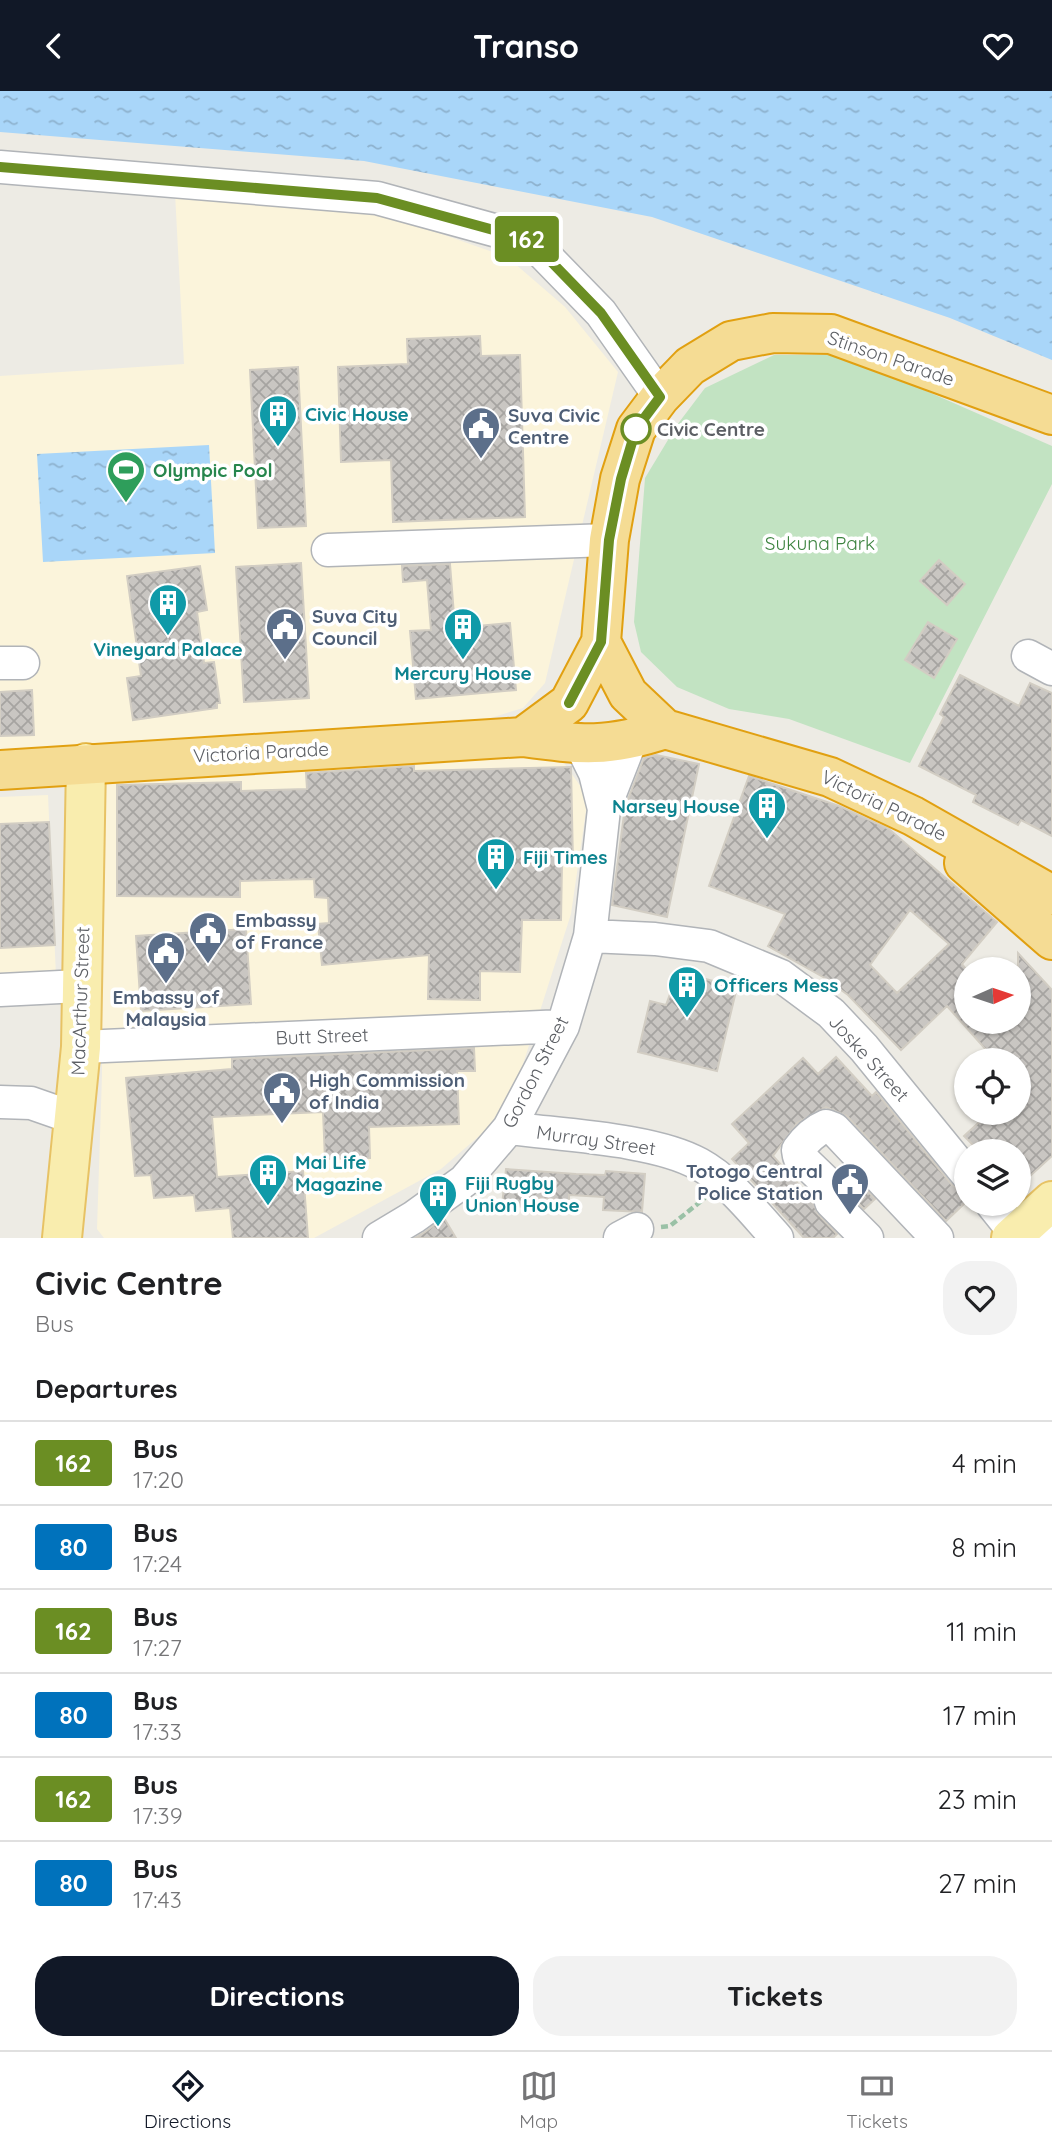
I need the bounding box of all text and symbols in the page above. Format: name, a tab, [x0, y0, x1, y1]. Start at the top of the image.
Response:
text: Transo	[473, 26, 579, 66]
icon: back	[35, 27, 73, 65]
icon: heart	[979, 27, 1017, 65]
line badge: 162	[487, 216, 567, 262]
text: 162	[509, 224, 545, 254]
street label: Stinson Parade	[825, 325, 957, 391]
building icon: Civic House	[257, 393, 299, 448]
place label: Civic House	[305, 402, 409, 426]
place label: Suva Civic Centre	[508, 403, 600, 449]
public building icon: Suva Civic Centre	[460, 405, 502, 460]
marker: Civic Centre	[621, 414, 651, 444]
place label: Civic Centre	[657, 417, 765, 441]
sports icon: Olympic Pool	[105, 449, 147, 504]
place label: Olympic Pool	[153, 458, 273, 482]
park label: Sukuna Park	[765, 531, 875, 555]
building icon: Vineyard Palace	[147, 582, 189, 637]
place label: Suva City Council	[312, 604, 398, 650]
public building icon: Suva City Council	[264, 606, 306, 661]
building icon: Mercury House	[442, 606, 484, 661]
place label: Vineyard Palace	[93, 637, 243, 661]
place label: Mercury House	[394, 661, 532, 685]
street label: Victoria Parade	[192, 736, 330, 768]
street label: Victoria Parade	[818, 764, 950, 846]
building icon: Narsey House	[746, 785, 788, 840]
place label: Narsey House	[612, 794, 740, 818]
building icon: Fiji Times	[475, 836, 517, 891]
place label: Fiji Times	[523, 845, 607, 869]
place label: Embassy of France	[235, 908, 323, 954]
public building icon: Embassy of France	[187, 910, 229, 965]
street label: MacArthur Street	[65, 926, 95, 1076]
public building icon: Embassy of Malaysia	[145, 930, 187, 985]
north arrow	[954, 957, 1031, 1034]
map controls	[954, 957, 1031, 1216]
building icon: Officers Mess	[666, 964, 708, 1019]
place label: Officers Mess	[714, 973, 838, 997]
place label: Embassy of Malaysia	[112, 985, 220, 1031]
street label: Joske Street	[824, 1010, 914, 1106]
street label: Gordon Street	[496, 1012, 574, 1132]
street label: Butt Street	[275, 1022, 369, 1050]
button: locate	[954, 1048, 1031, 1125]
place label: High Commission of India	[309, 1068, 465, 1114]
public building icon: High Commission of India	[261, 1070, 303, 1125]
street label: Murray Street	[535, 1120, 657, 1160]
button: layers	[954, 1139, 1031, 1216]
place label: Mai Life Magazine	[295, 1150, 383, 1196]
building icon: Mai Life Magazine	[247, 1152, 289, 1207]
place label: Totogo Central Police Station	[686, 1159, 823, 1205]
public building icon: Totogo Central Police Station	[829, 1161, 871, 1216]
place label: Fiji Rugby Union House	[465, 1171, 580, 1217]
building icon: Fiji Rugby Union House	[417, 1173, 459, 1228]
button: heart	[943, 1261, 1017, 1335]
text: Civic Centre	[35, 1262, 223, 1303]
text: Bus	[35, 1309, 74, 1338]
text: Departures	[35, 1372, 178, 1405]
text: Bus	[133, 1432, 178, 1465]
text: 4 min	[952, 1447, 1017, 1480]
text: 162	[55, 1448, 92, 1478]
text: 17:20	[133, 1465, 184, 1494]
text: Bus	[133, 1516, 178, 1549]
text: 8 min	[952, 1531, 1017, 1564]
text: 80	[60, 1532, 87, 1562]
text: 17:24	[133, 1549, 182, 1578]
text: Bus	[133, 1600, 178, 1633]
text: 11 min	[946, 1615, 1017, 1648]
text: 162	[55, 1616, 92, 1646]
text: 17:27	[133, 1633, 182, 1662]
text: Bus	[133, 1684, 178, 1717]
text: 17 min	[943, 1699, 1017, 1732]
text: 80	[60, 1700, 87, 1730]
text: 17:33	[133, 1717, 182, 1746]
text: Bus	[133, 1768, 178, 1801]
text: 23 min	[938, 1783, 1017, 1816]
text: 162	[55, 1784, 92, 1814]
text: 17:39	[133, 1801, 183, 1830]
text: Bus	[133, 1852, 178, 1885]
text: 27 min	[938, 1867, 1017, 1900]
text: 80	[60, 1868, 87, 1898]
text: 17:43	[133, 1885, 182, 1914]
button: Directions	[35, 1956, 519, 2036]
button: Tickets	[533, 1956, 1017, 2036]
tab: Directions	[144, 2067, 231, 2133]
tab: Map	[519, 2067, 558, 2133]
tab: Tickets	[846, 2067, 908, 2133]

